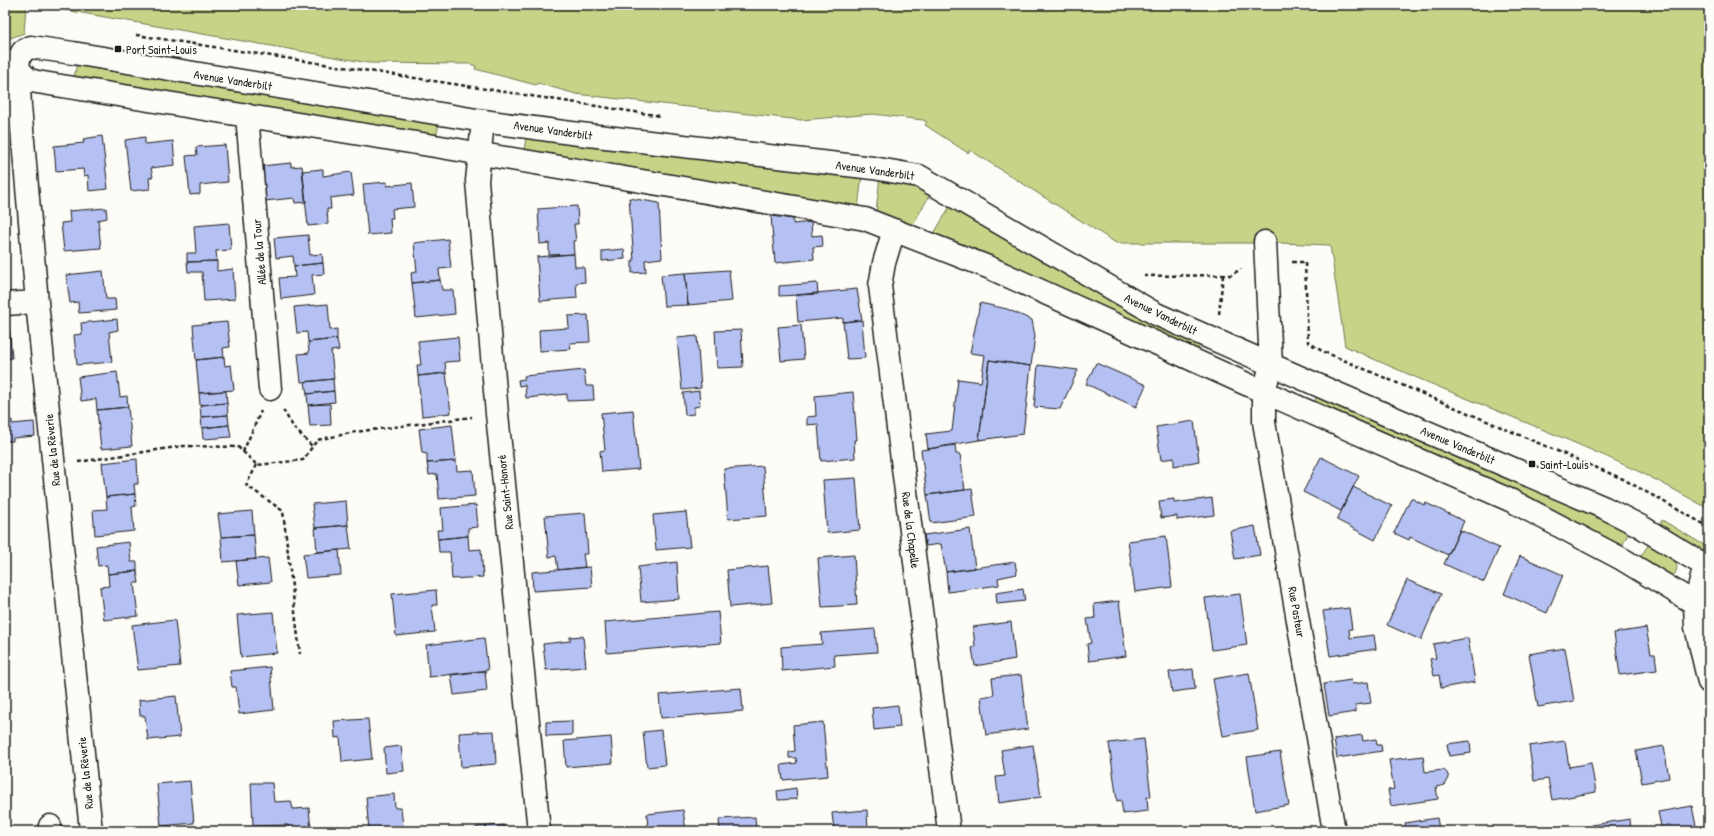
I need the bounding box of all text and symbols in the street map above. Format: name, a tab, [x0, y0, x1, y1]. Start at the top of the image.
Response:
place label: Port Saint-Louis	[126, 41, 197, 58]
marker: Port Saint-Louis	[113, 44, 123, 54]
street label: Avenue Vanderbilt	[193, 65, 274, 95]
street label: Avenue Vanderbilt	[513, 116, 594, 144]
street label: Avenue Vanderbilt	[835, 156, 916, 184]
street label: Allée de la Tour	[248, 218, 270, 286]
street label: Avenue Vanderbilt	[1122, 289, 1201, 339]
street label: Rue de la Rêverie	[40, 413, 64, 487]
street label: Avenue Vanderbilt	[1418, 422, 1499, 469]
street label: Rue Saint-Honoré	[493, 454, 517, 530]
place label: Saint-Louis	[1540, 456, 1589, 473]
marker: Saint-Louis	[1527, 459, 1537, 469]
street label: Rue de la Chapelle	[898, 491, 924, 569]
street label: Rue Pasteur	[1284, 585, 1310, 639]
street label: Rue de la Rêverie	[73, 736, 97, 810]

